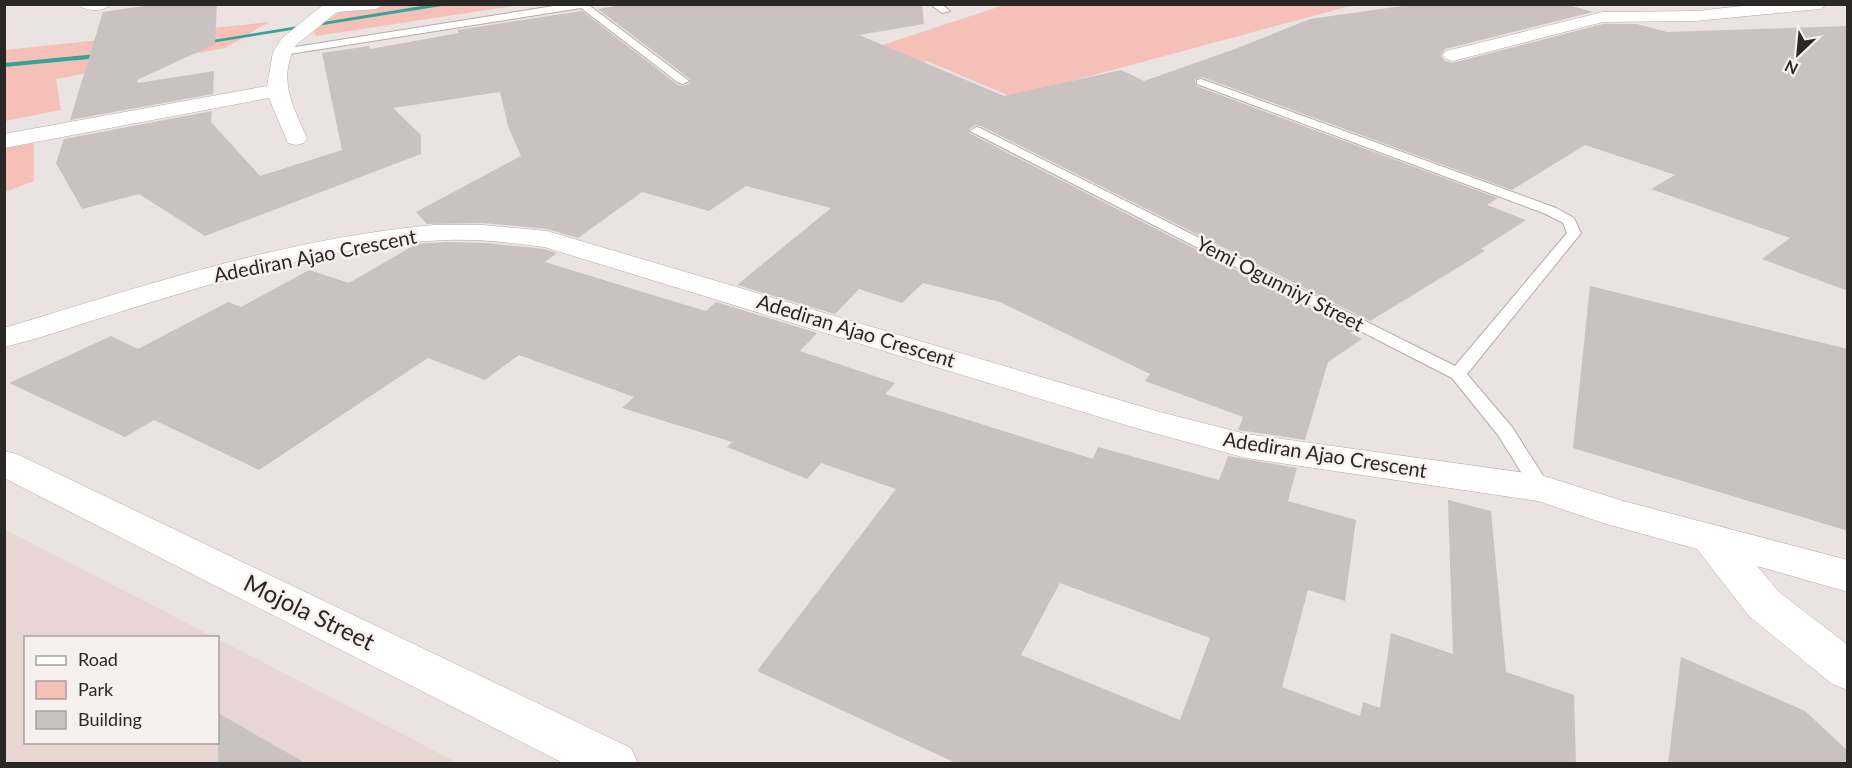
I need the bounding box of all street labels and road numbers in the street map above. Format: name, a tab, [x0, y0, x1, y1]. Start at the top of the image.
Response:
street label: Adediran Ajao Crescent	[211, 224, 418, 286]
street label: Yemi Ogunniyi Street	[1193, 231, 1368, 336]
street label: Adediran Ajao Crescent	[754, 288, 958, 372]
street label: Adediran Ajao Crescent	[1222, 426, 1429, 482]
street label: Mojola Street	[240, 568, 380, 656]

